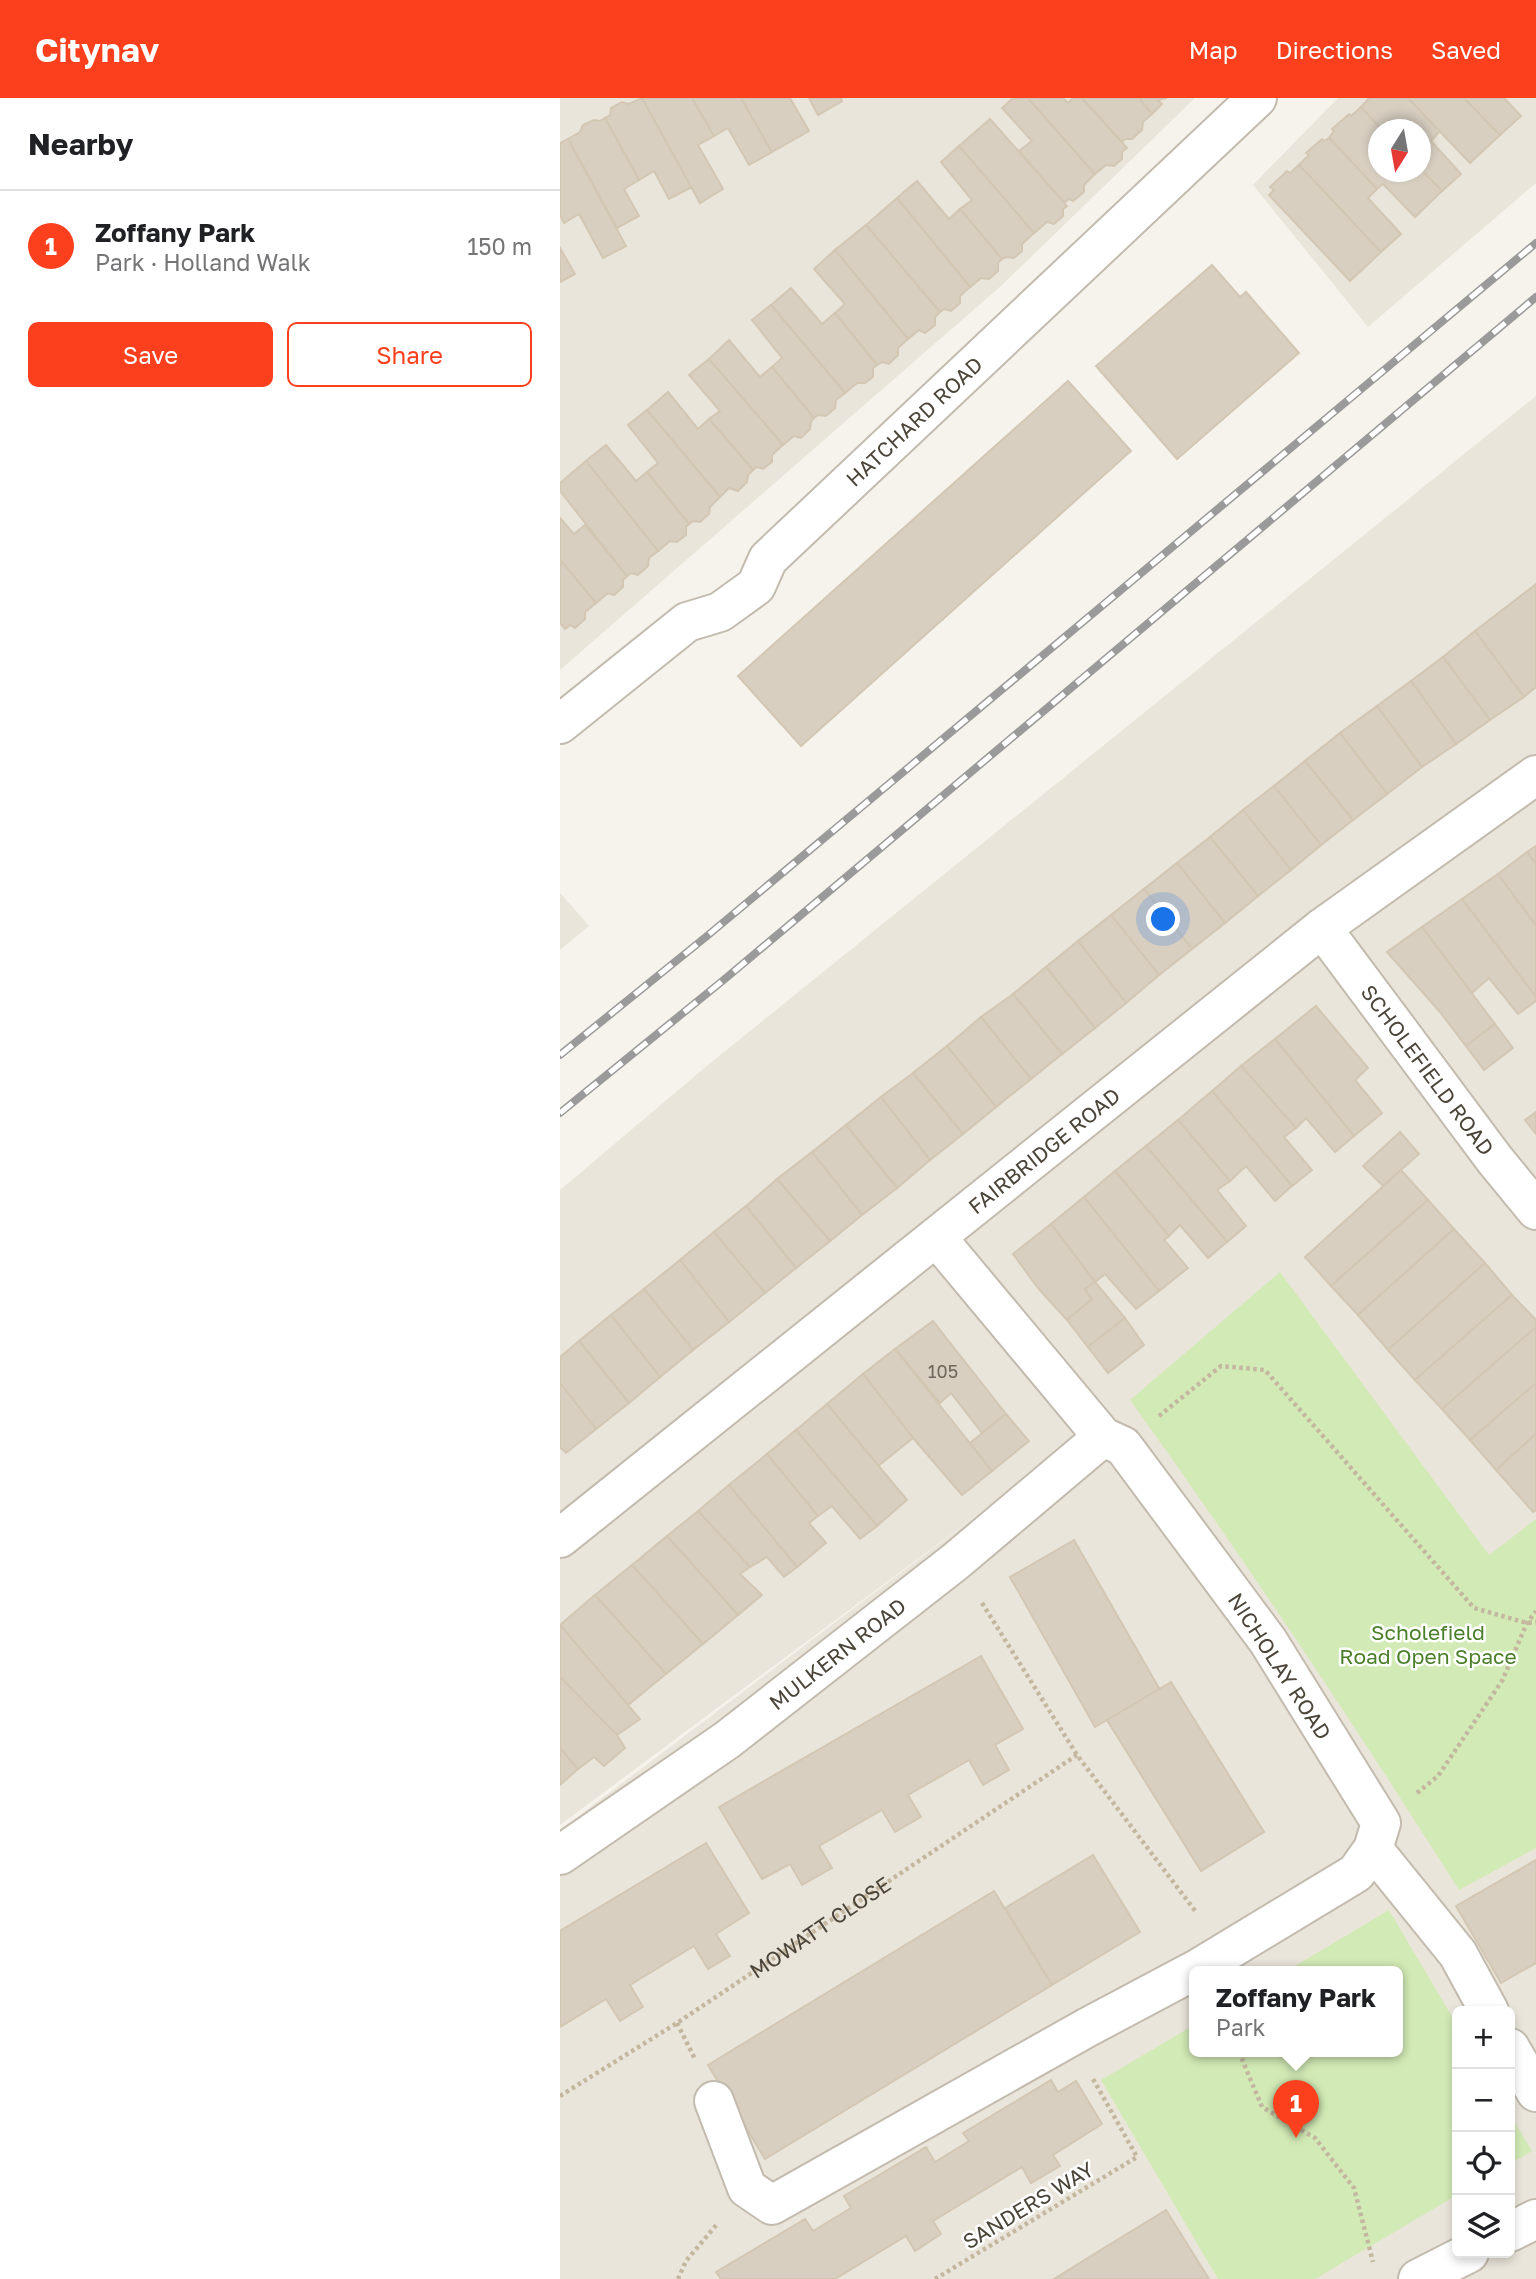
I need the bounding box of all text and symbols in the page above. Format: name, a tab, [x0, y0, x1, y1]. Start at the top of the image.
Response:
text: Citynav	[35, 30, 159, 69]
text: Map	[1189, 35, 1238, 64]
text: Directions	[1276, 35, 1393, 64]
text: Saved	[1431, 35, 1501, 64]
north arrow	[1368, 119, 1431, 182]
text: Nearby	[28, 126, 133, 162]
text: Zoffany Park	[95, 217, 255, 248]
text: 1	[45, 232, 57, 260]
text: 150 m	[467, 232, 532, 260]
text: Park · Holland Walk	[95, 248, 311, 276]
button: Save	[28, 322, 273, 387]
button: Share	[287, 322, 532, 387]
street label: HATCHARD ROAD	[840, 351, 988, 492]
your location	[1146, 902, 1180, 936]
street label: SCHOLEFIELD ROAD	[1356, 980, 1500, 1160]
street label: FAIRBRIDGE ROAD	[963, 1082, 1125, 1219]
house number: 105	[928, 1360, 958, 1382]
street label: NICHOLAY ROAD	[1223, 1588, 1337, 1744]
street label: MULKERN ROAD	[764, 1592, 911, 1715]
park label: Scholefield Road Open Space	[1339, 1619, 1517, 1669]
street label: MOWATT CLOSE	[745, 1871, 895, 1984]
popup	[1189, 1966, 1403, 2057]
text: Zoffany Park	[1216, 1982, 1376, 2013]
map controls	[1452, 2006, 1515, 2258]
button: +	[1452, 2006, 1515, 2069]
text: Park	[1216, 2013, 1266, 2041]
button: −	[1452, 2069, 1515, 2132]
pin: 1	[1273, 2080, 1319, 2138]
button: locate	[1452, 2132, 1515, 2195]
street label: SANDERS WAY	[958, 2155, 1099, 2254]
button: layers	[1452, 2195, 1515, 2258]

